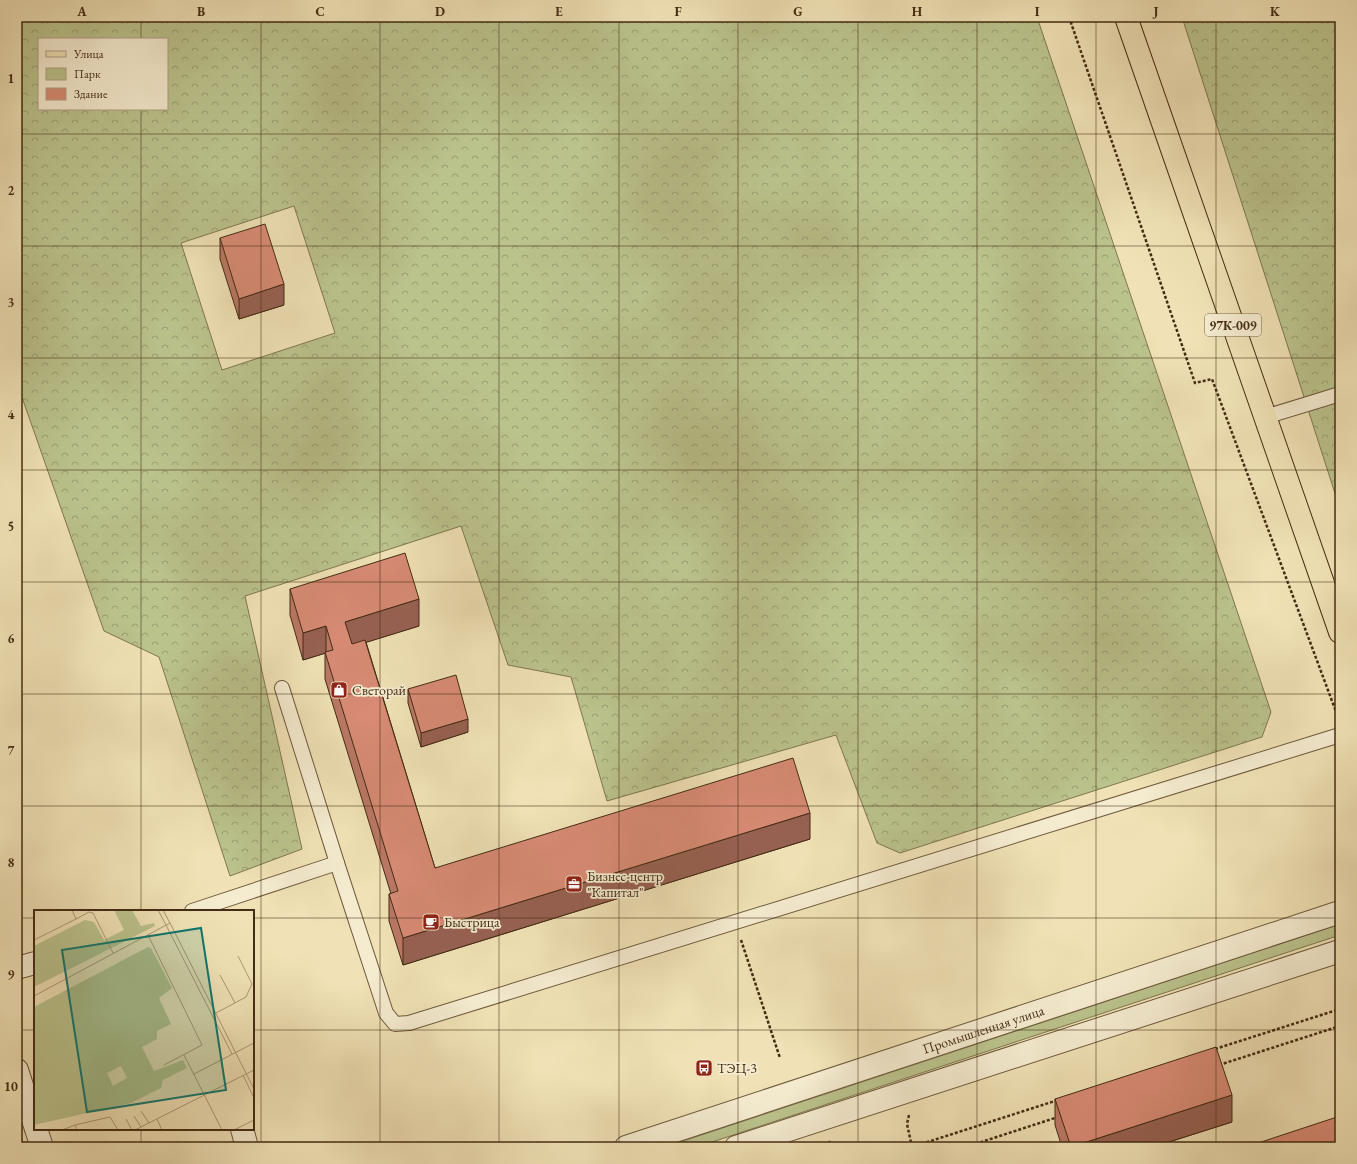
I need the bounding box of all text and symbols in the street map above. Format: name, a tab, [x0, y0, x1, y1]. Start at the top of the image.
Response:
text: A	[76, 3, 87, 20]
text: B	[197, 3, 205, 20]
text: C	[315, 3, 325, 20]
text: D	[435, 3, 445, 20]
text: E	[555, 3, 563, 20]
text: F	[674, 3, 682, 20]
text: G	[793, 3, 803, 20]
text: H	[912, 3, 923, 20]
text: I	[1035, 3, 1040, 20]
text: J	[1152, 3, 1159, 20]
text: K	[1270, 3, 1281, 20]
legend	[38, 38, 168, 110]
text: Улица	[73, 46, 104, 62]
text: Парк	[74, 66, 101, 82]
text: 1	[8, 70, 15, 87]
text: Здание	[74, 86, 108, 102]
text: 2	[8, 182, 15, 199]
text: 3	[8, 294, 15, 311]
road number: 97К-009	[1205, 314, 1261, 336]
text: 4	[8, 406, 15, 423]
text: 5	[8, 518, 14, 535]
text: 6	[8, 630, 15, 647]
shop icon: Светорай	[329, 680, 349, 700]
place label: Светорай	[352, 681, 407, 699]
text: 7	[8, 742, 15, 759]
text: 8	[8, 854, 15, 871]
place label: Бизнес-центр "Капитал"	[587, 867, 663, 901]
office icon: Бизнес-центр "Капитал"	[564, 874, 584, 894]
inset map	[34, 910, 254, 1130]
cafe icon: Быстрица	[421, 912, 441, 932]
place label: Быстрица	[444, 913, 500, 931]
text: 9	[8, 966, 15, 983]
street label: Промышленная улица	[920, 1001, 1047, 1058]
bus stop icon: ТЭЦ-3	[694, 1058, 714, 1078]
place label: ТЭЦ-3	[717, 1059, 757, 1077]
text: 10	[4, 1078, 18, 1095]

